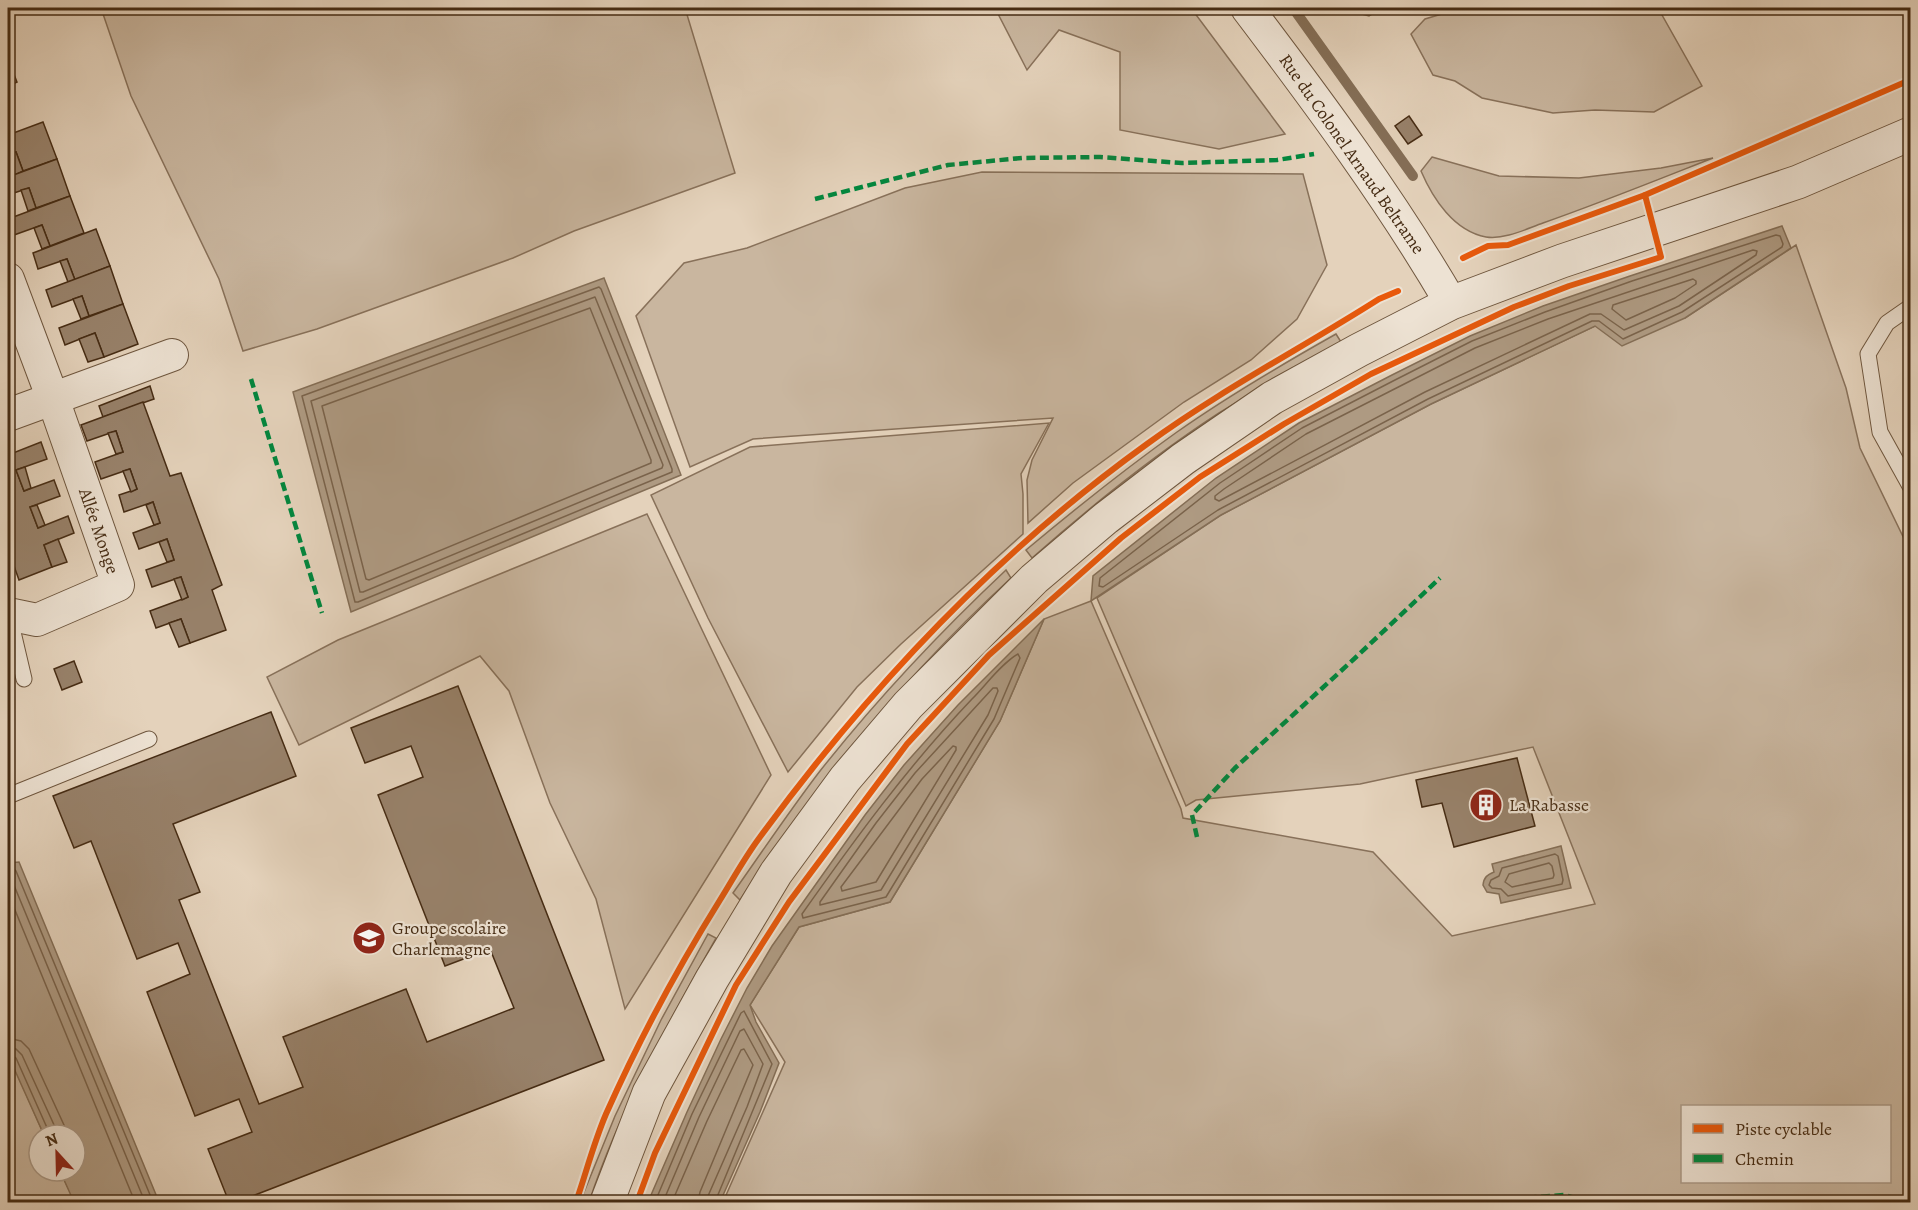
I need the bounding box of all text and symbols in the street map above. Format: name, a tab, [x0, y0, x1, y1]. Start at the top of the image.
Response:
street label: Rue du Colonel Arnaud Beltrame	[1274, 49, 1430, 259]
street label: Allée Monge	[73, 484, 125, 577]
building icon: La Rabasse	[1468, 787, 1504, 823]
place label: La Rabasse	[1509, 793, 1589, 817]
place label: Groupe scolaire Charlemagne	[392, 916, 506, 961]
school or university icon: Groupe scolaire Charlemagne	[351, 920, 387, 956]
legend	[1681, 1105, 1891, 1183]
text: Piste cyclable	[1735, 1117, 1832, 1141]
north arrow	[27, 1123, 87, 1183]
text: N	[42, 1128, 62, 1152]
text: Chemin	[1735, 1147, 1794, 1171]

